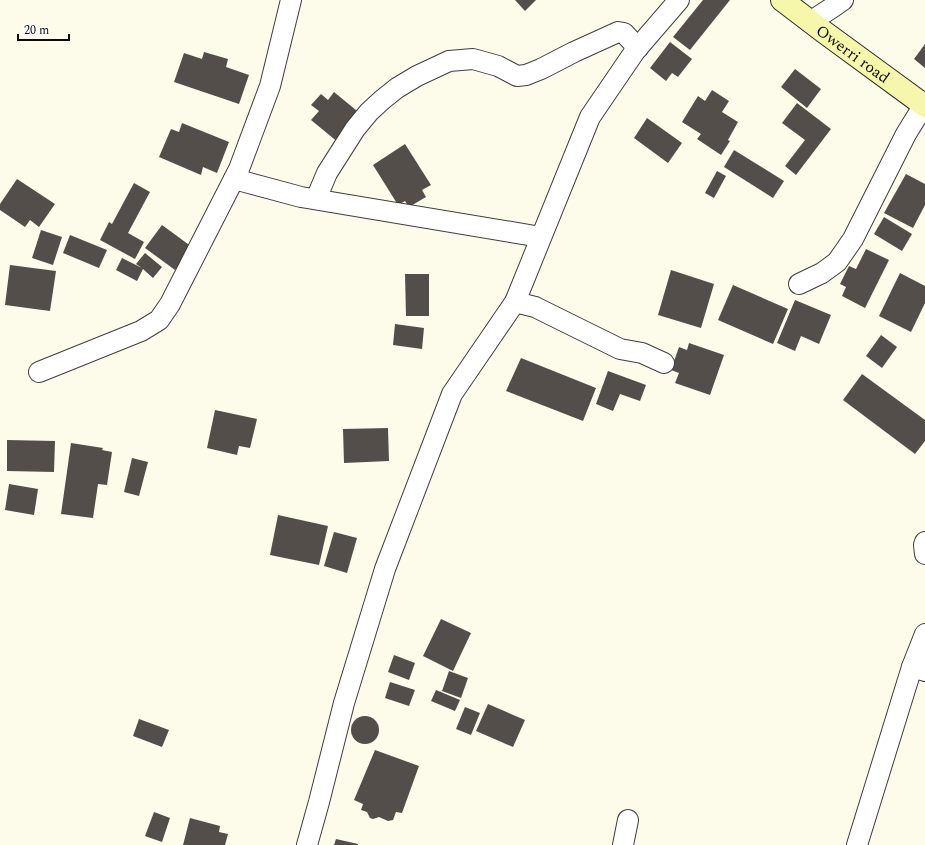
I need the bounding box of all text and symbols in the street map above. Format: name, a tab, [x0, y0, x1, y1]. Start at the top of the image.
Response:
scale bar	[18, 16, 69, 42]
street label: Owerri road	[810, 19, 895, 90]
text: 20 m	[24, 21, 49, 40]

